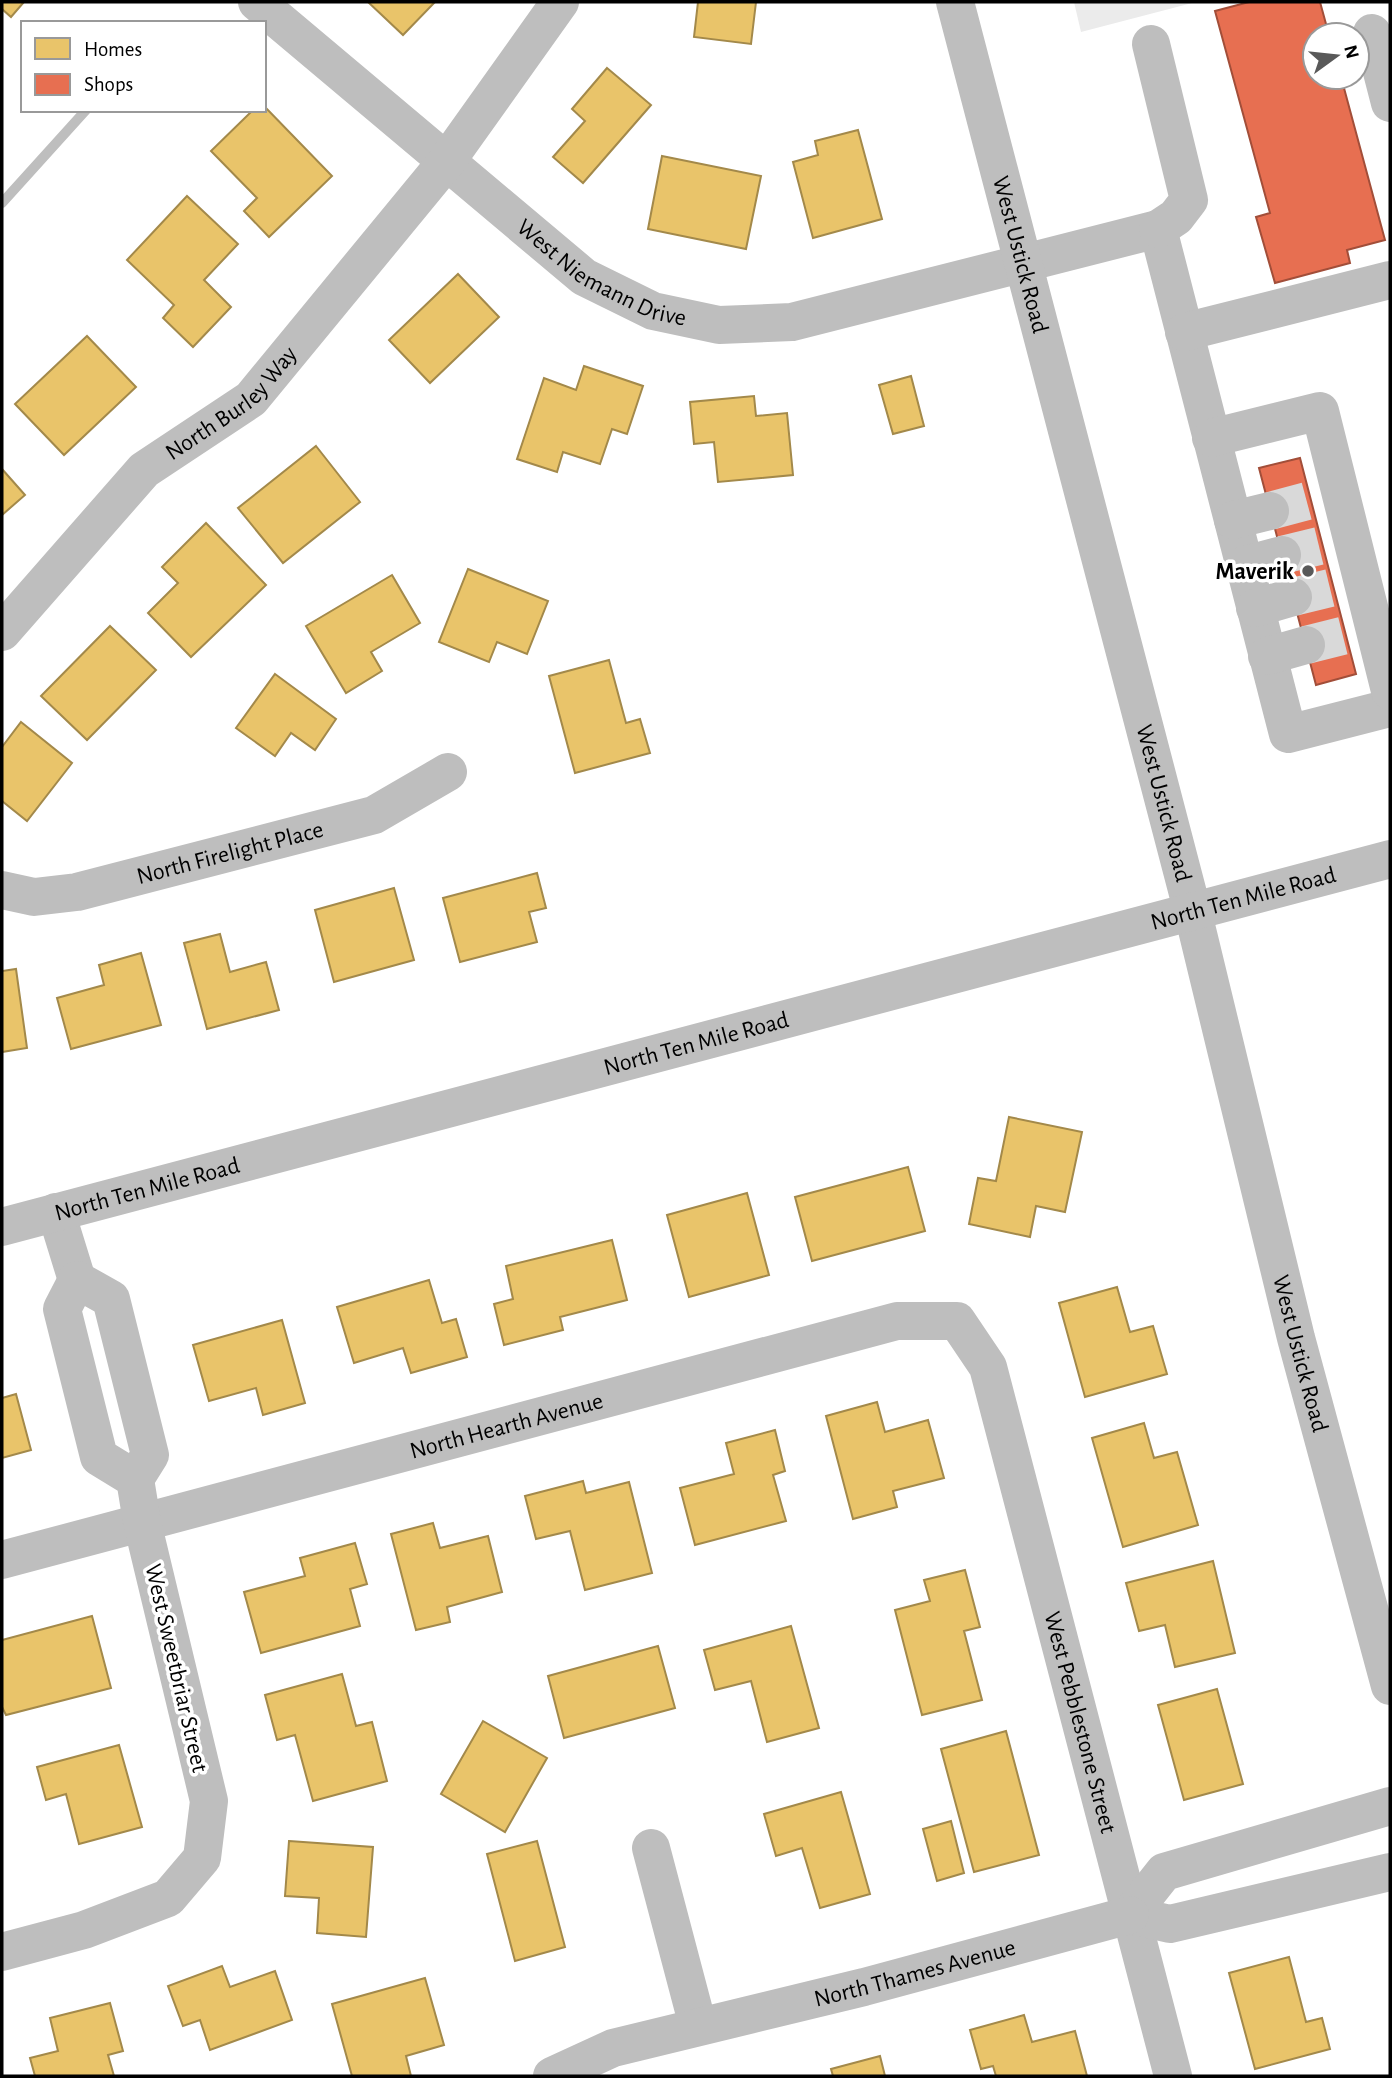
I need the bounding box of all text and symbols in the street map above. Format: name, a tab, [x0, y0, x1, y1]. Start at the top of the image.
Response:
legend	[21, 21, 266, 112]
north arrow	[1301, 21, 1371, 91]
text: Homes	[84, 39, 142, 60]
text: N	[1340, 43, 1362, 61]
text: Shops	[84, 74, 133, 95]
street label: West Ustick Road	[988, 174, 1052, 336]
street label: West Niemann Drive	[512, 215, 688, 331]
street label: North Burley Way	[162, 342, 302, 465]
place label: Maverik	[1216, 560, 1294, 584]
marker: Maverik	[1300, 563, 1316, 579]
street label: West Ustick Road	[1131, 722, 1195, 884]
street label: North Firelight Place	[134, 818, 326, 889]
street label: North Ten Mile Road	[1148, 863, 1339, 935]
street label: North Ten Mile Road	[601, 1008, 791, 1080]
street label: North Ten Mile Road	[52, 1154, 242, 1226]
street label: West Ustick Road	[1268, 1273, 1332, 1435]
street label: North Hearth Avenue	[407, 1389, 606, 1464]
street label: West Sweetbriar Street	[140, 1562, 212, 1775]
street label: West Pebblestone Street	[1039, 1609, 1120, 1836]
street label: North Thames Avenue	[812, 1936, 1018, 2012]

